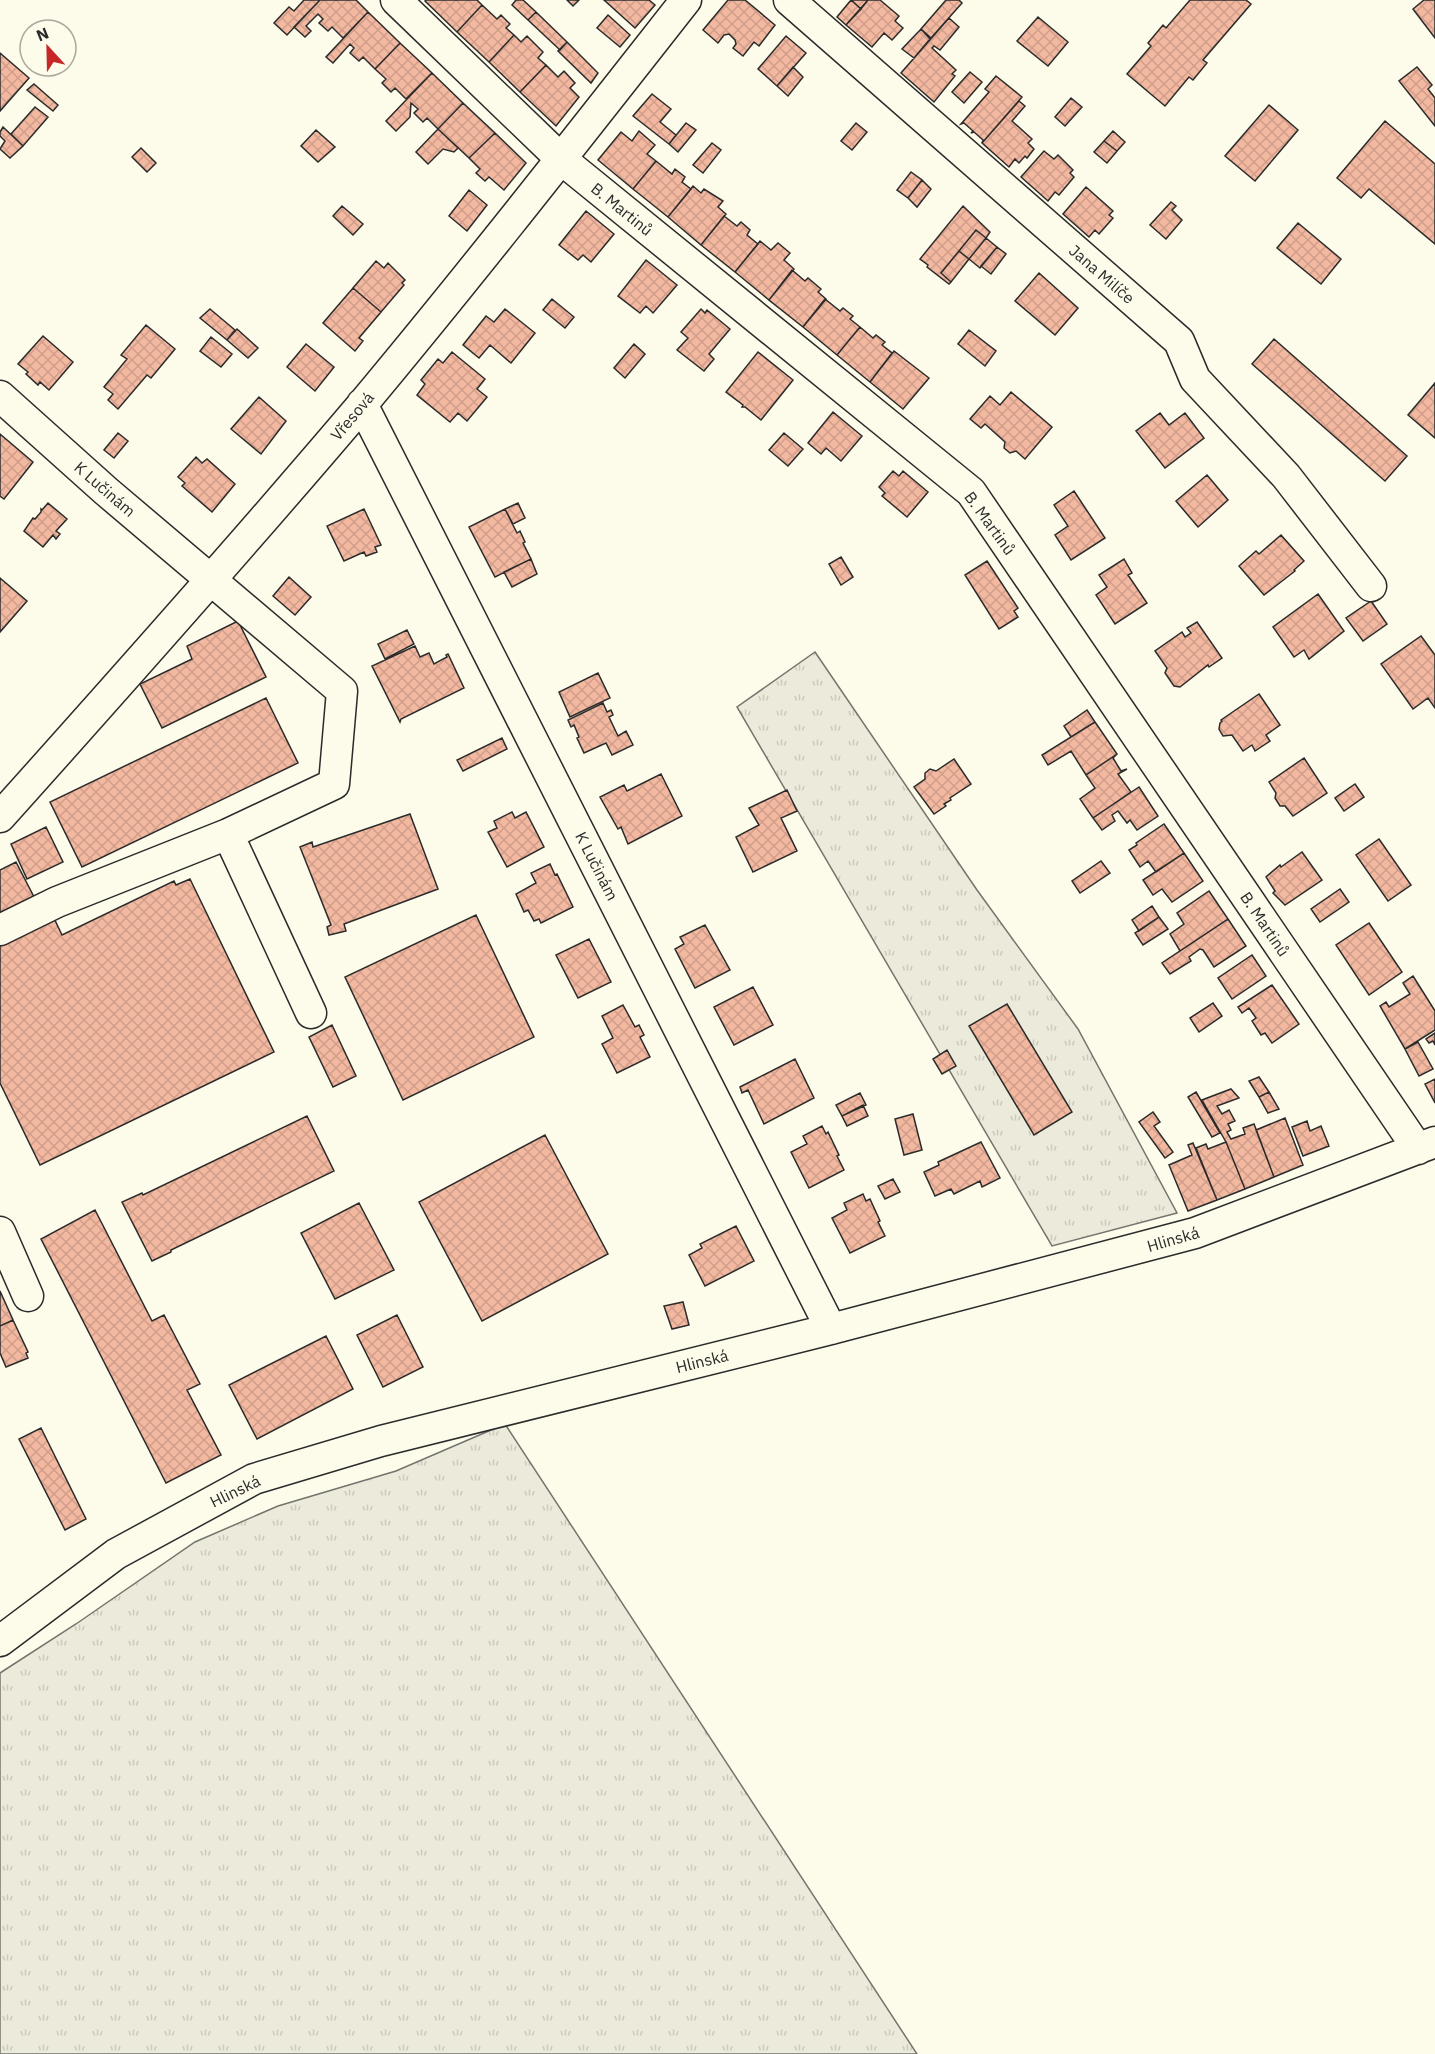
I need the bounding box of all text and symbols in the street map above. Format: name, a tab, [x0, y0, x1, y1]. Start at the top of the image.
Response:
north arrow	[18, 18, 78, 78]
text: N	[33, 23, 52, 46]
street label: B. Martinů	[587, 178, 657, 240]
street label: Jana Milíče	[1065, 240, 1139, 308]
street label: Vřesová	[326, 387, 378, 444]
street label: K Lučinám	[70, 457, 140, 521]
street label: B. Martinů	[960, 487, 1020, 559]
street label: K Lučinám	[571, 828, 623, 904]
street label: B. Martinů	[1236, 888, 1294, 960]
street label: Hlinská	[1145, 1222, 1202, 1256]
street label: Hlinská	[674, 1345, 731, 1377]
street label: Hlinská	[207, 1470, 264, 1512]

